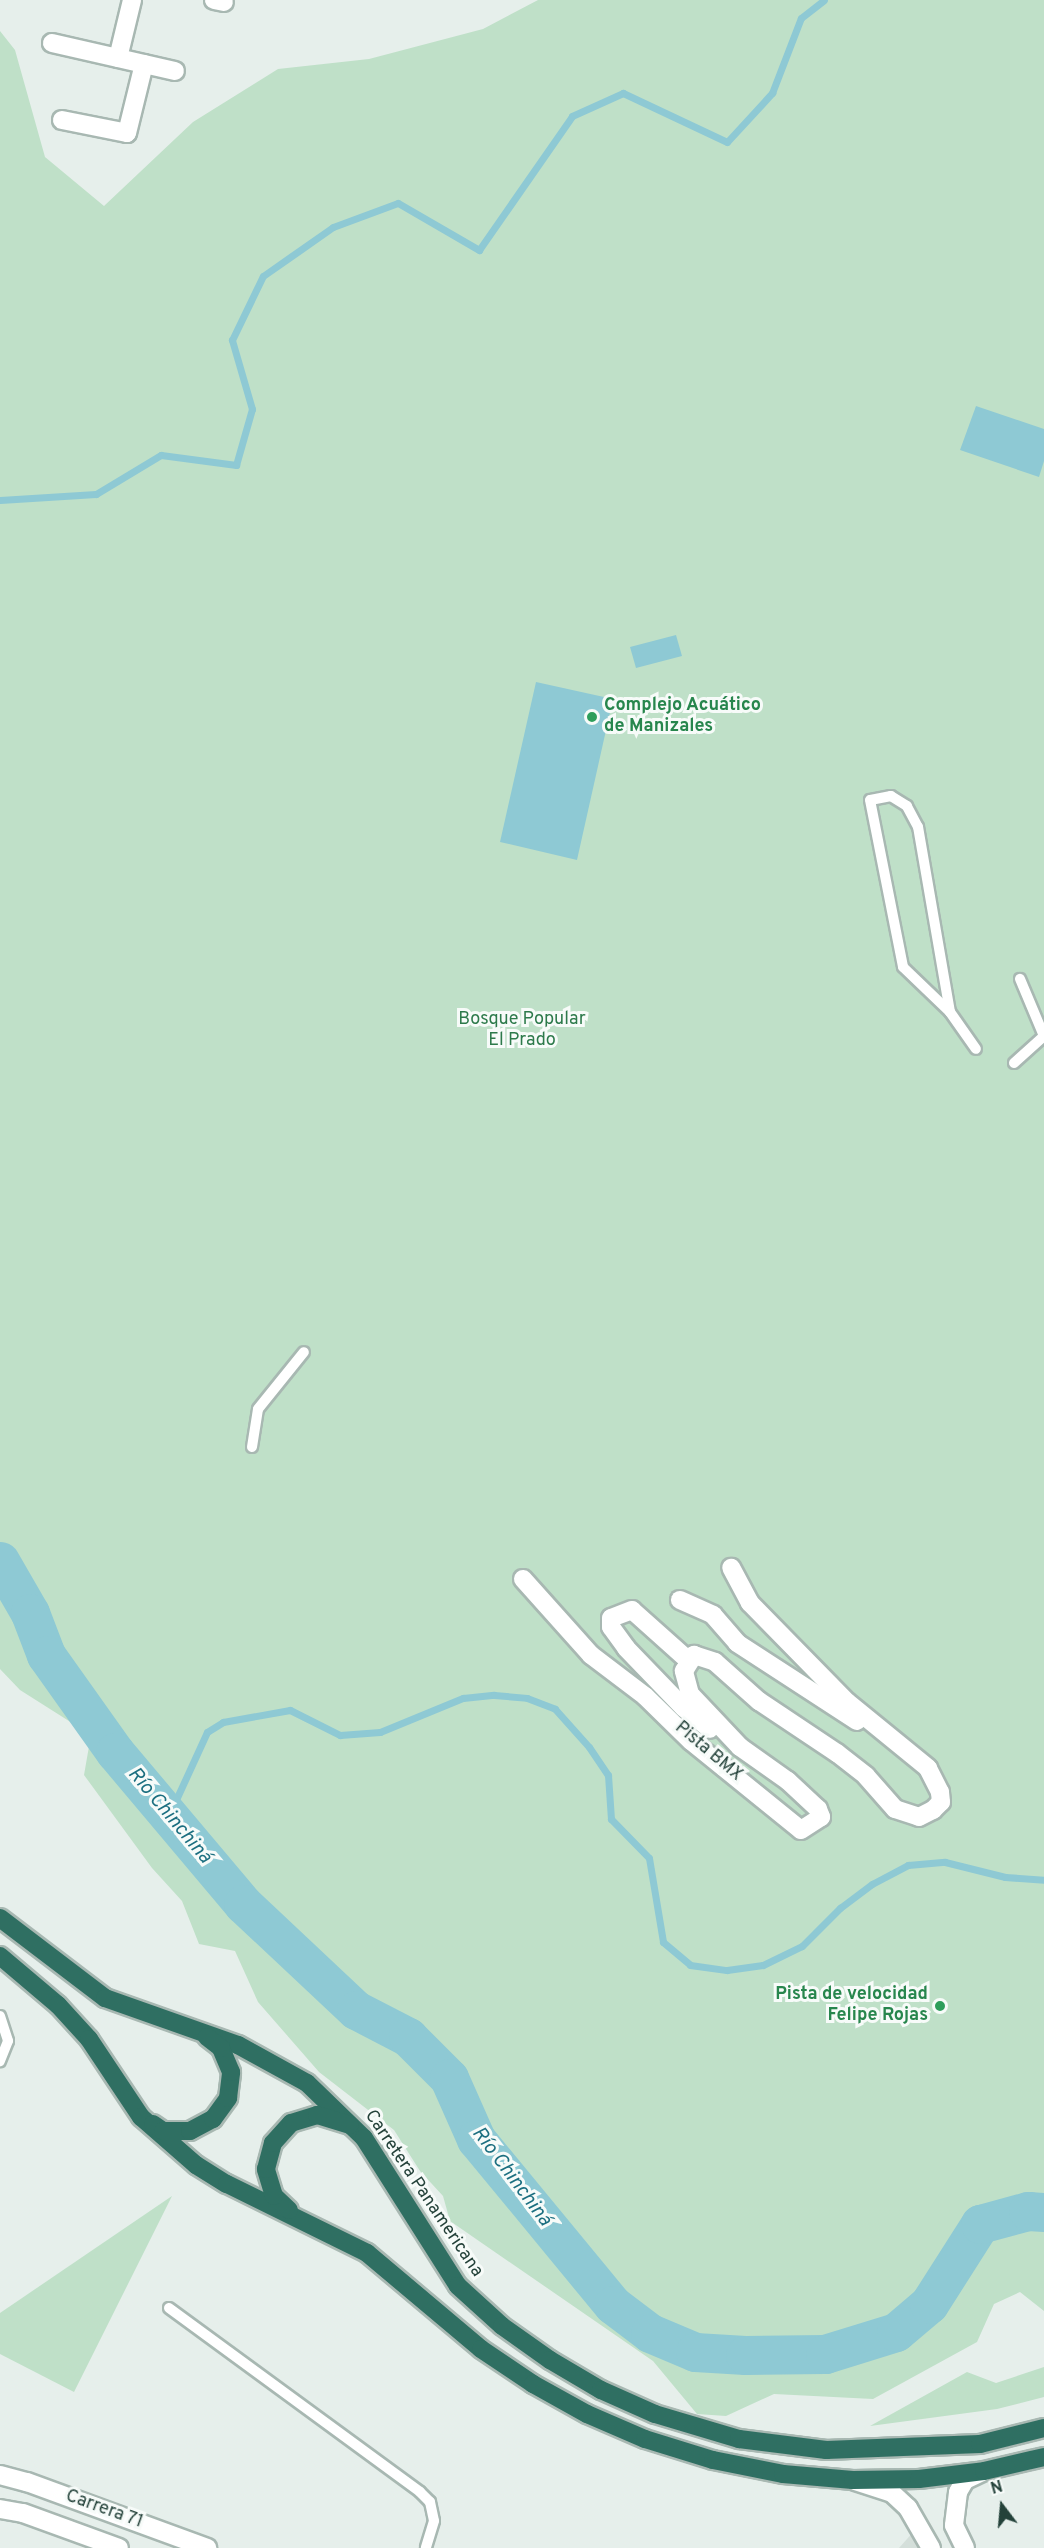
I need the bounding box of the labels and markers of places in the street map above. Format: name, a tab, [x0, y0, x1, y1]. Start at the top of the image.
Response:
place label: Complejo Acuático de Manizales	[604, 696, 762, 738]
marker: Complejo Acuático de Manizales	[585, 710, 599, 724]
place label: Pista de velocidad Felipe Rojas	[775, 1985, 928, 2028]
marker: Pista de velocidad Felipe Rojas	[933, 1999, 947, 2013]

